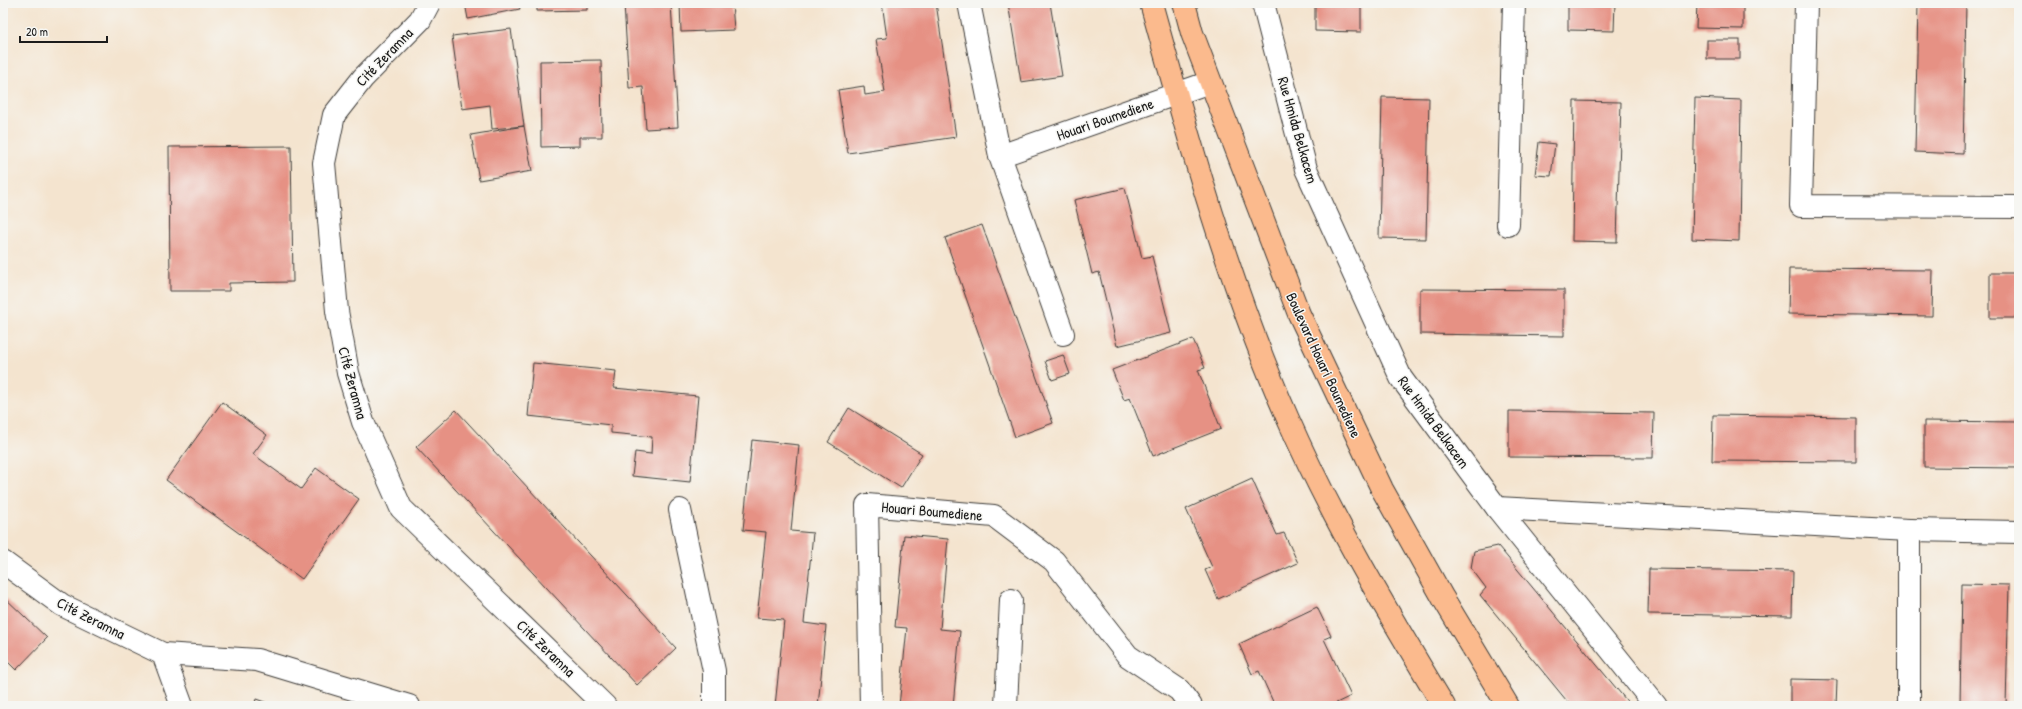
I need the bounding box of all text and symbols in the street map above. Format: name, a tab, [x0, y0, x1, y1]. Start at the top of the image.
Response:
scale bar	[20, 18, 107, 44]
text: 20 m	[26, 23, 48, 40]
street label: Cité Zeramna	[351, 23, 417, 91]
street label: Rue Hmida Belkacem	[1273, 74, 1323, 186]
street label: Houari Boumediene	[1054, 93, 1156, 145]
street label: Boulevard Houari Boumediene	[1281, 289, 1367, 441]
street label: Cité Zeramna	[333, 344, 373, 422]
street label: Rue Hmida Belkacem	[1393, 371, 1475, 473]
street label: Houari Boumediene	[881, 496, 983, 526]
street label: Cité Zeramna	[53, 592, 129, 644]
street label: Cité Zeramna	[512, 615, 580, 681]

